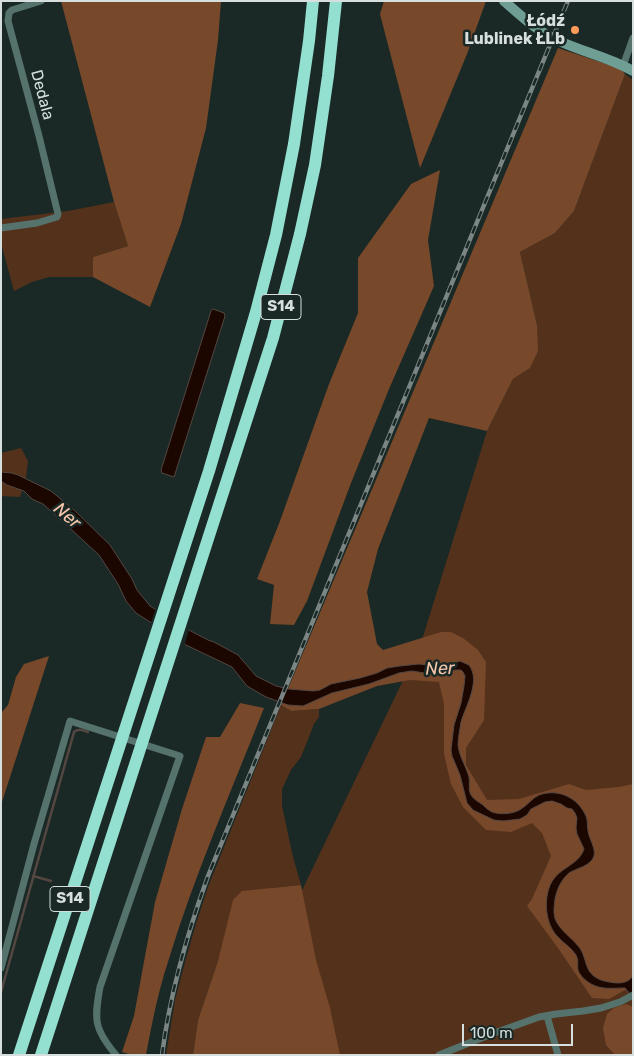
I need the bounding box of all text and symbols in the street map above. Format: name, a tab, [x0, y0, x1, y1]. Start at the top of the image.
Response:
place label: Łódź Lublinek ŁLb	[464, 11, 565, 49]
marker: Łódź Lublinek ŁLb	[569, 24, 581, 36]
street label: Dedala	[26, 68, 58, 122]
road number: S14	[261, 294, 301, 320]
water label: Ner	[49, 498, 85, 534]
water label: Ner	[425, 658, 455, 680]
road number: S14	[50, 886, 90, 912]
scale bar	[464, 1014, 575, 1046]
text: 100 m	[470, 1024, 512, 1042]

